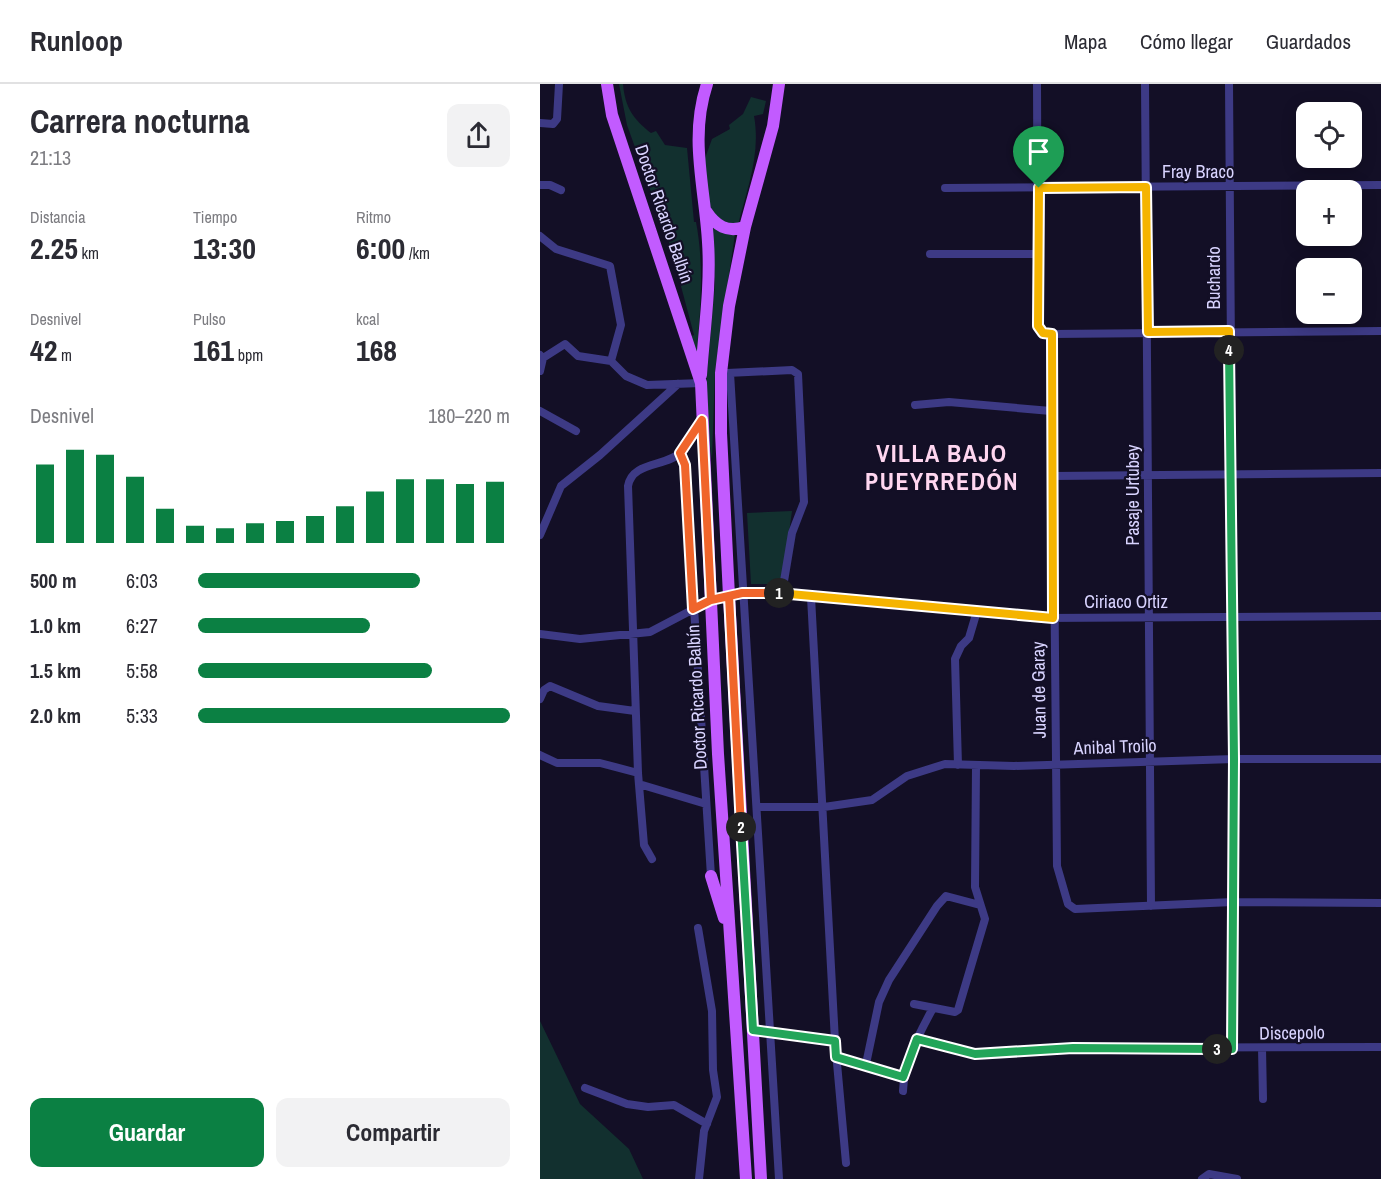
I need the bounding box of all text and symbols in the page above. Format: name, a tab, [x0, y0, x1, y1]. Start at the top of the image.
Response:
text: Runloop	[30, 22, 123, 60]
text: Mapa	[1064, 27, 1107, 56]
text: Cómo llegar	[1140, 27, 1233, 56]
text: Guardados	[1266, 27, 1351, 56]
text: Carrera nocturna	[30, 99, 250, 143]
map controls	[1296, 102, 1362, 324]
button: locate	[1296, 102, 1362, 168]
button: share	[447, 104, 510, 167]
pin	[1013, 126, 1064, 188]
icon: arrive	[1022, 135, 1055, 168]
street label: Doctor Ricardo Balbín	[629, 141, 700, 287]
text: 21:13	[30, 144, 71, 171]
street label: Fray Braco	[1162, 159, 1234, 184]
button: +	[1296, 180, 1362, 246]
text: Distancia	[30, 206, 85, 228]
text: Tiempo	[193, 206, 237, 228]
text: Ritmo	[356, 206, 391, 228]
text: 2.25	[30, 228, 78, 268]
text: 13:30	[193, 228, 256, 268]
text: 6:00	[356, 228, 405, 268]
text: km	[78, 242, 99, 264]
text: /km	[405, 242, 430, 264]
street label: Buchardo	[1201, 246, 1226, 310]
button: −	[1296, 258, 1362, 324]
text: Desnivel	[30, 308, 81, 330]
text: Pulso	[193, 308, 226, 330]
text: kcal	[356, 308, 379, 330]
text: 42	[30, 330, 57, 370]
text: 161	[193, 330, 234, 370]
text: 168	[356, 330, 397, 370]
pin: 4	[1214, 335, 1244, 365]
text: 4	[1225, 339, 1233, 361]
text: m	[57, 344, 72, 366]
text: bpm	[234, 344, 263, 366]
text: Desnivel	[30, 402, 94, 429]
text: 180–220 m	[428, 402, 510, 429]
district label: VILLA BAJO PUEYRREDÓN	[865, 437, 1019, 497]
street label: Pasaje Urtubey	[1120, 444, 1145, 545]
text: 500 m	[30, 567, 77, 594]
text: 6:03	[126, 567, 158, 594]
pin: 1	[764, 578, 794, 608]
text: 1	[775, 582, 783, 604]
street label: Ciriaco Ortiz	[1084, 589, 1168, 614]
text: 1.0 km	[30, 612, 81, 639]
text: 6:27	[126, 612, 158, 639]
street label: Doctor Ricardo Balbín	[680, 624, 713, 770]
street label: Juan de Garay	[1025, 641, 1052, 739]
text: 1.5 km	[30, 657, 81, 684]
text: 5:58	[126, 657, 158, 684]
text: 2.0 km	[30, 702, 81, 729]
text: 5:33	[126, 702, 158, 729]
street label: Anibal Troilo	[1072, 733, 1157, 760]
pin: 2	[726, 812, 756, 842]
text: 2	[737, 816, 745, 838]
street label: Discepolo	[1259, 1019, 1325, 1046]
pin: 3	[1202, 1034, 1232, 1064]
text: 3	[1213, 1038, 1221, 1060]
button: Guardar	[30, 1098, 264, 1167]
button: Compartir	[276, 1098, 510, 1167]

